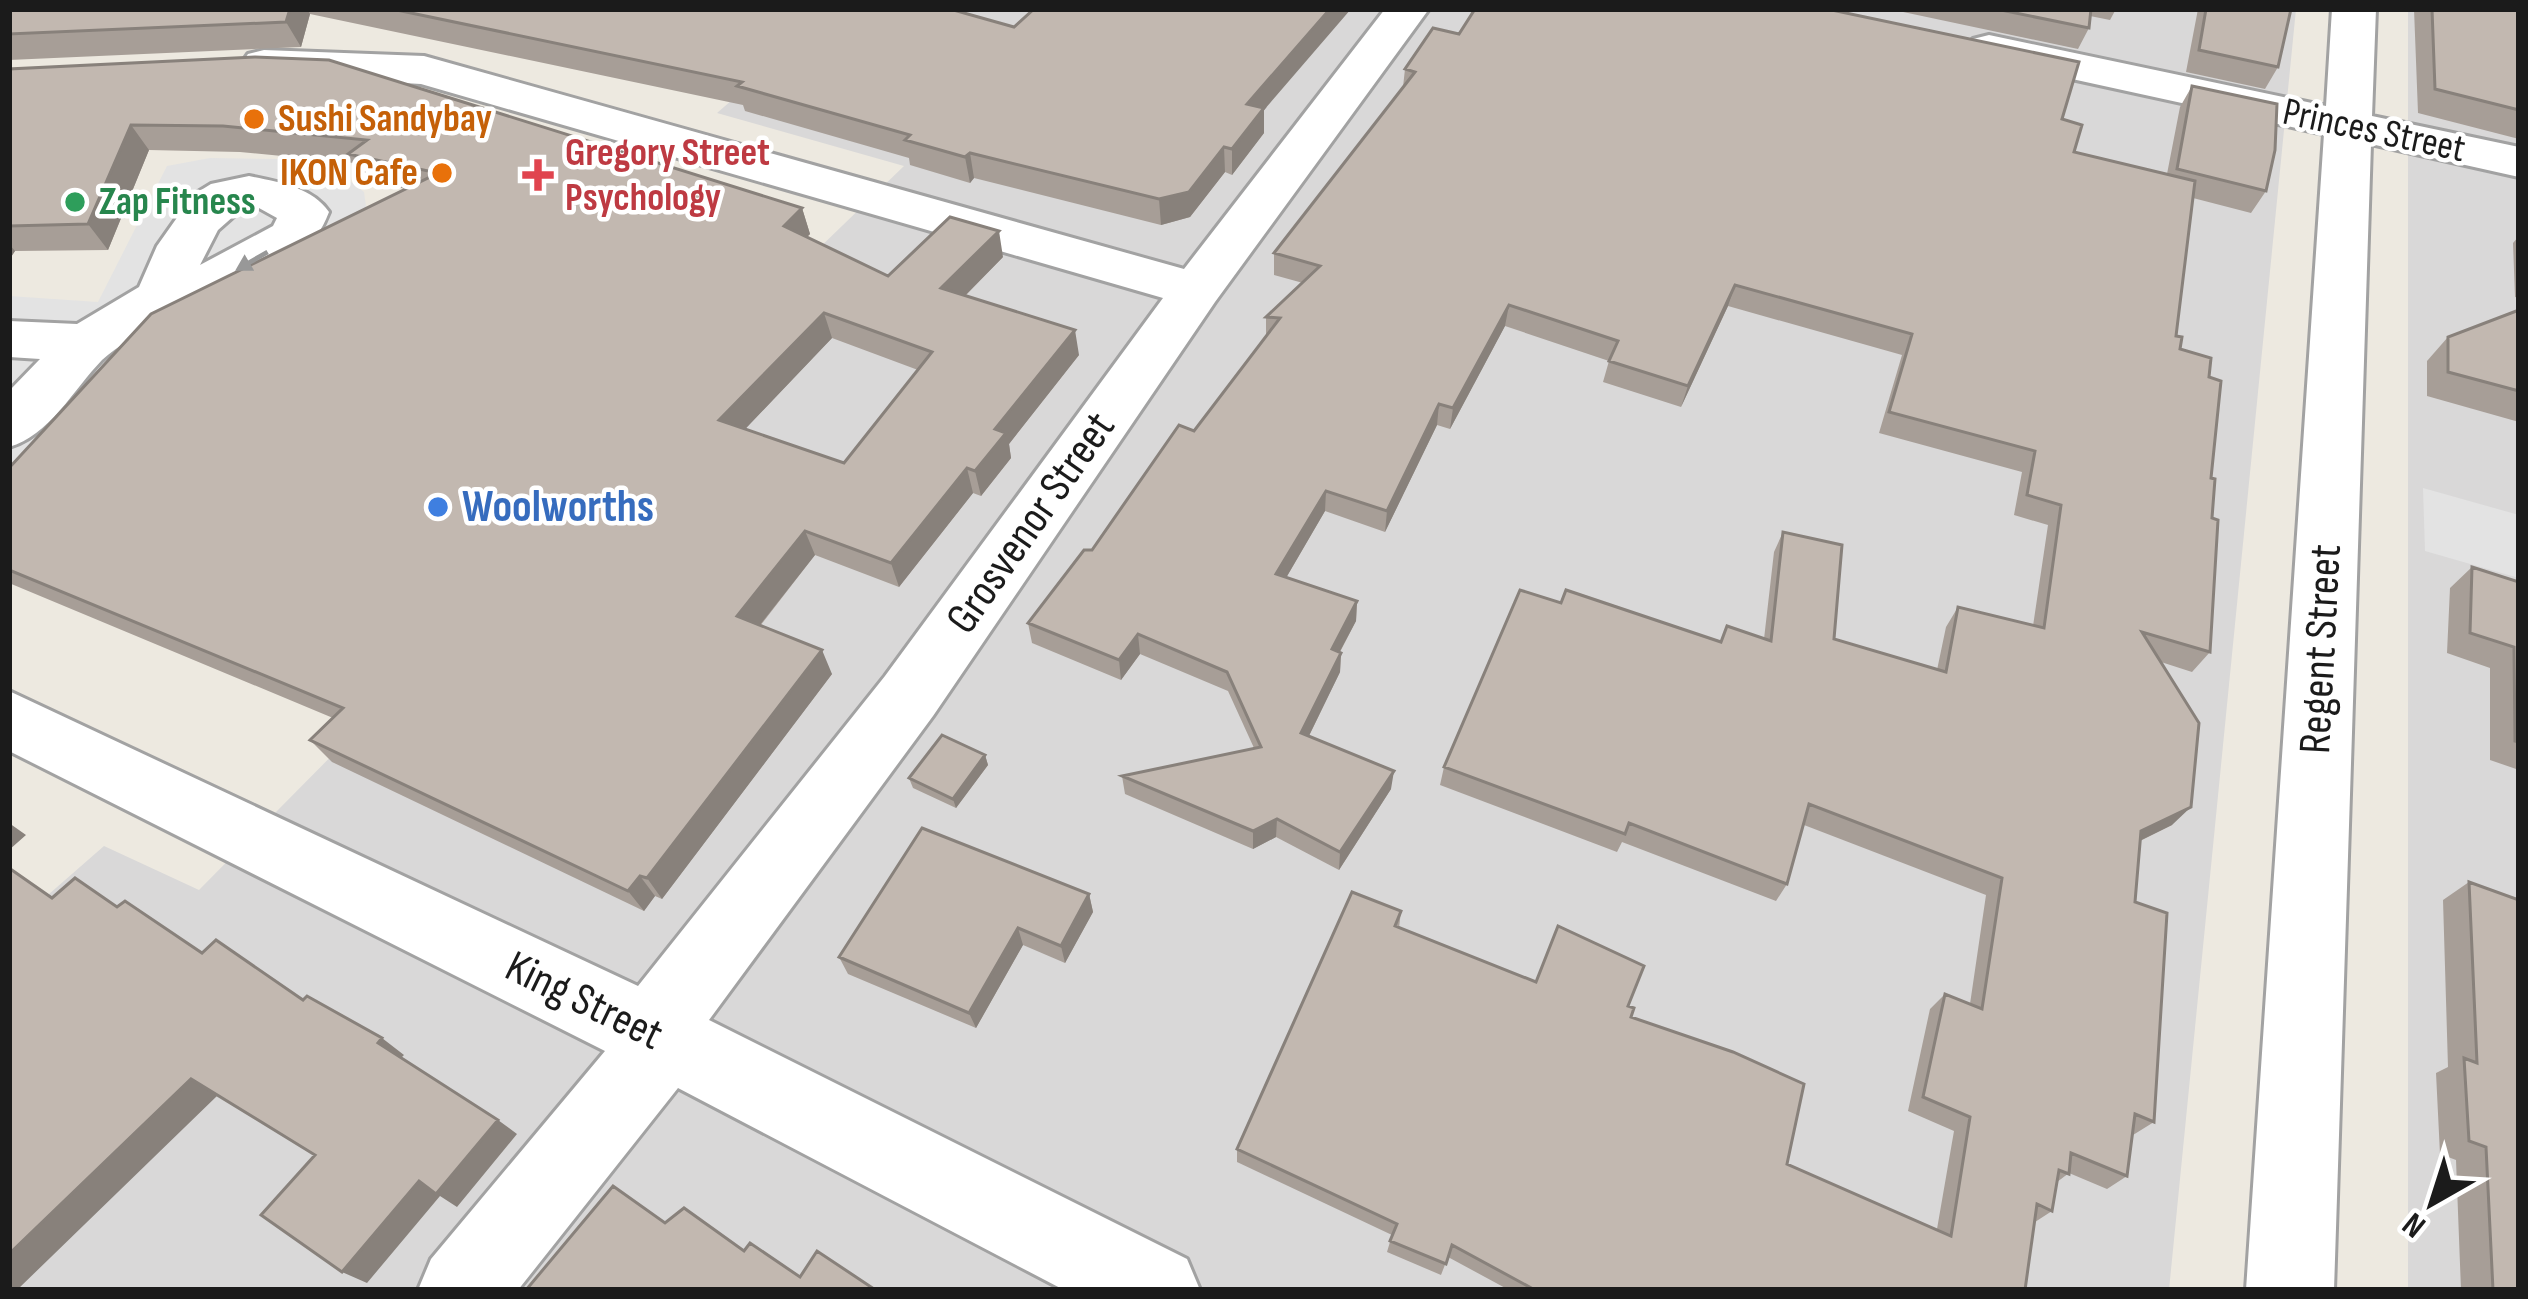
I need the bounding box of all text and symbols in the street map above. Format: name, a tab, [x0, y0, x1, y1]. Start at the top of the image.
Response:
street label: Princes Street	[2279, 89, 2469, 173]
place label: Sushi Sandybay	[278, 96, 492, 143]
marker: Sushi Sandybay	[241, 106, 267, 132]
place label: Gregory Street Psychology	[565, 130, 770, 222]
place label: IKON Cafe	[280, 150, 418, 197]
marker: Gregory Street Psychology	[522, 159, 554, 191]
marker: IKON Cafe	[429, 160, 455, 186]
place label: Zap Fitness	[99, 179, 256, 226]
marker: Zap Fitness	[62, 189, 88, 215]
one-way arrow	[235, 250, 269, 271]
street label: Grosvenor Street	[935, 402, 1127, 644]
place label: Woolworths	[462, 480, 654, 535]
marker: Woolworths	[425, 494, 451, 520]
street label: Regent Street	[2288, 543, 2354, 755]
street label: King Street	[496, 939, 672, 1063]
north arrow	[2372, 1143, 2492, 1263]
text: N	[2395, 1204, 2434, 1246]

